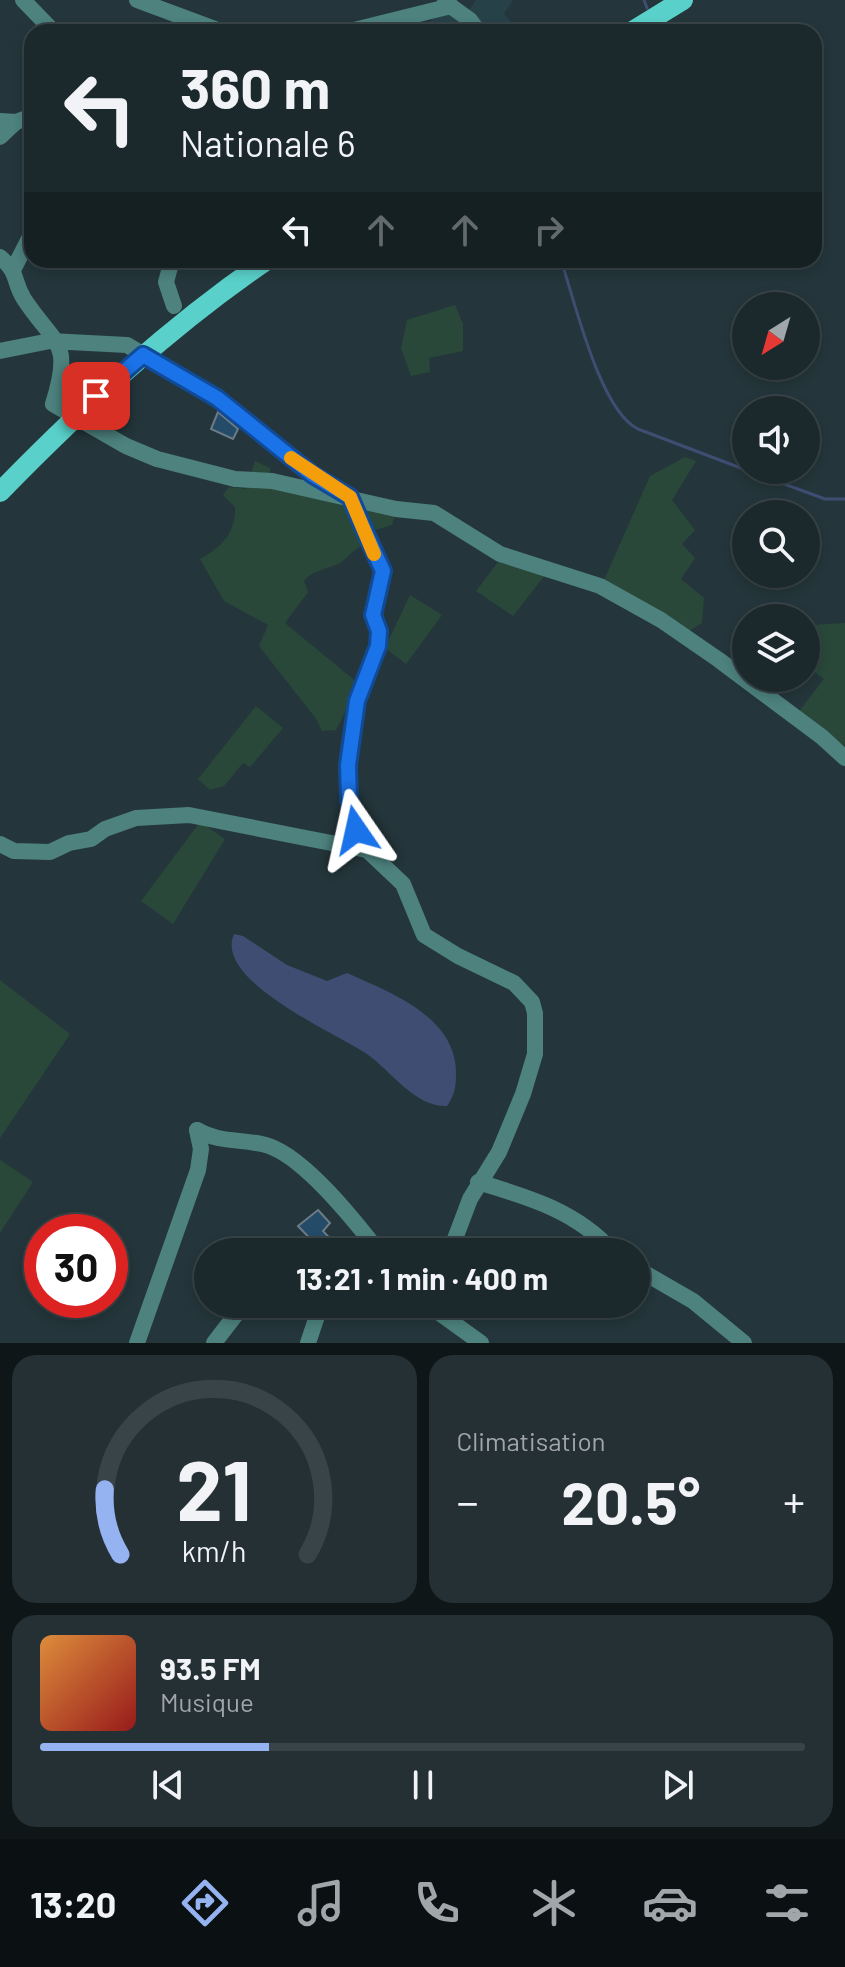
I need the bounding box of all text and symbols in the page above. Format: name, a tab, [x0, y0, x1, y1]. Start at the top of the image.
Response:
text: 360 m	[180, 53, 330, 120]
icon: left	[48, 56, 152, 160]
text: Nationale 6	[180, 121, 356, 164]
icon: left	[275, 208, 319, 252]
icon: ahead	[359, 208, 403, 252]
icon: ahead	[443, 208, 487, 252]
icon: right	[527, 208, 571, 252]
north arrow	[732, 292, 820, 380]
map controls	[732, 292, 820, 692]
pin	[62, 362, 130, 430]
icon: arrive	[74, 374, 118, 418]
button: sound	[732, 396, 820, 484]
button: search	[732, 500, 820, 588]
button: layers	[732, 604, 820, 692]
position arrow	[314, 788, 398, 872]
speed limit sign: 30	[24, 1214, 128, 1318]
text: 13:21 · 1 min · 400 m	[296, 1260, 548, 1296]
text: Climatisation	[457, 1425, 606, 1456]
text: 21	[176, 1438, 252, 1538]
text: 20.5°	[561, 1465, 700, 1537]
text: −	[457, 1474, 479, 1527]
text: +	[783, 1474, 805, 1527]
text: km/h	[182, 1533, 247, 1568]
text: 93.5 FM	[160, 1650, 261, 1686]
text: Musique	[160, 1686, 254, 1717]
icon: previous	[146, 1763, 190, 1807]
icon: pause	[401, 1763, 445, 1807]
icon: next	[656, 1763, 700, 1807]
icon: directions	[177, 1875, 233, 1931]
icon: music	[293, 1875, 349, 1931]
icon: phone	[409, 1875, 465, 1931]
icon: climate	[526, 1875, 582, 1931]
icon: car	[642, 1875, 698, 1931]
icon: filters	[759, 1875, 815, 1931]
text: 13:20	[30, 1882, 116, 1925]

